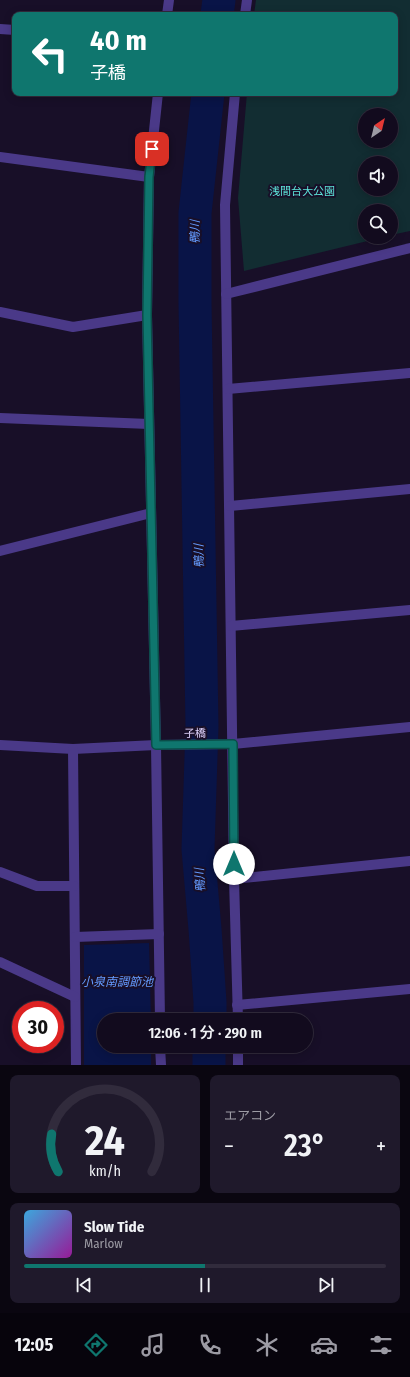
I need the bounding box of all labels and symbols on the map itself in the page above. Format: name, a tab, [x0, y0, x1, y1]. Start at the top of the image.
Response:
north arrow	[358, 108, 398, 148]
pin	[135, 132, 169, 166]
park label: 浅間台大公園	[269, 185, 335, 198]
water label: 鴨川	[188, 218, 202, 244]
water label: 鴨川	[192, 542, 206, 568]
street label: 子橋	[184, 727, 206, 740]
position arrow	[213, 843, 255, 885]
water label: 鴨川	[192, 866, 208, 892]
water label: 小泉南調節池	[81, 975, 154, 989]
speed limit sign: 30	[12, 1001, 64, 1053]

